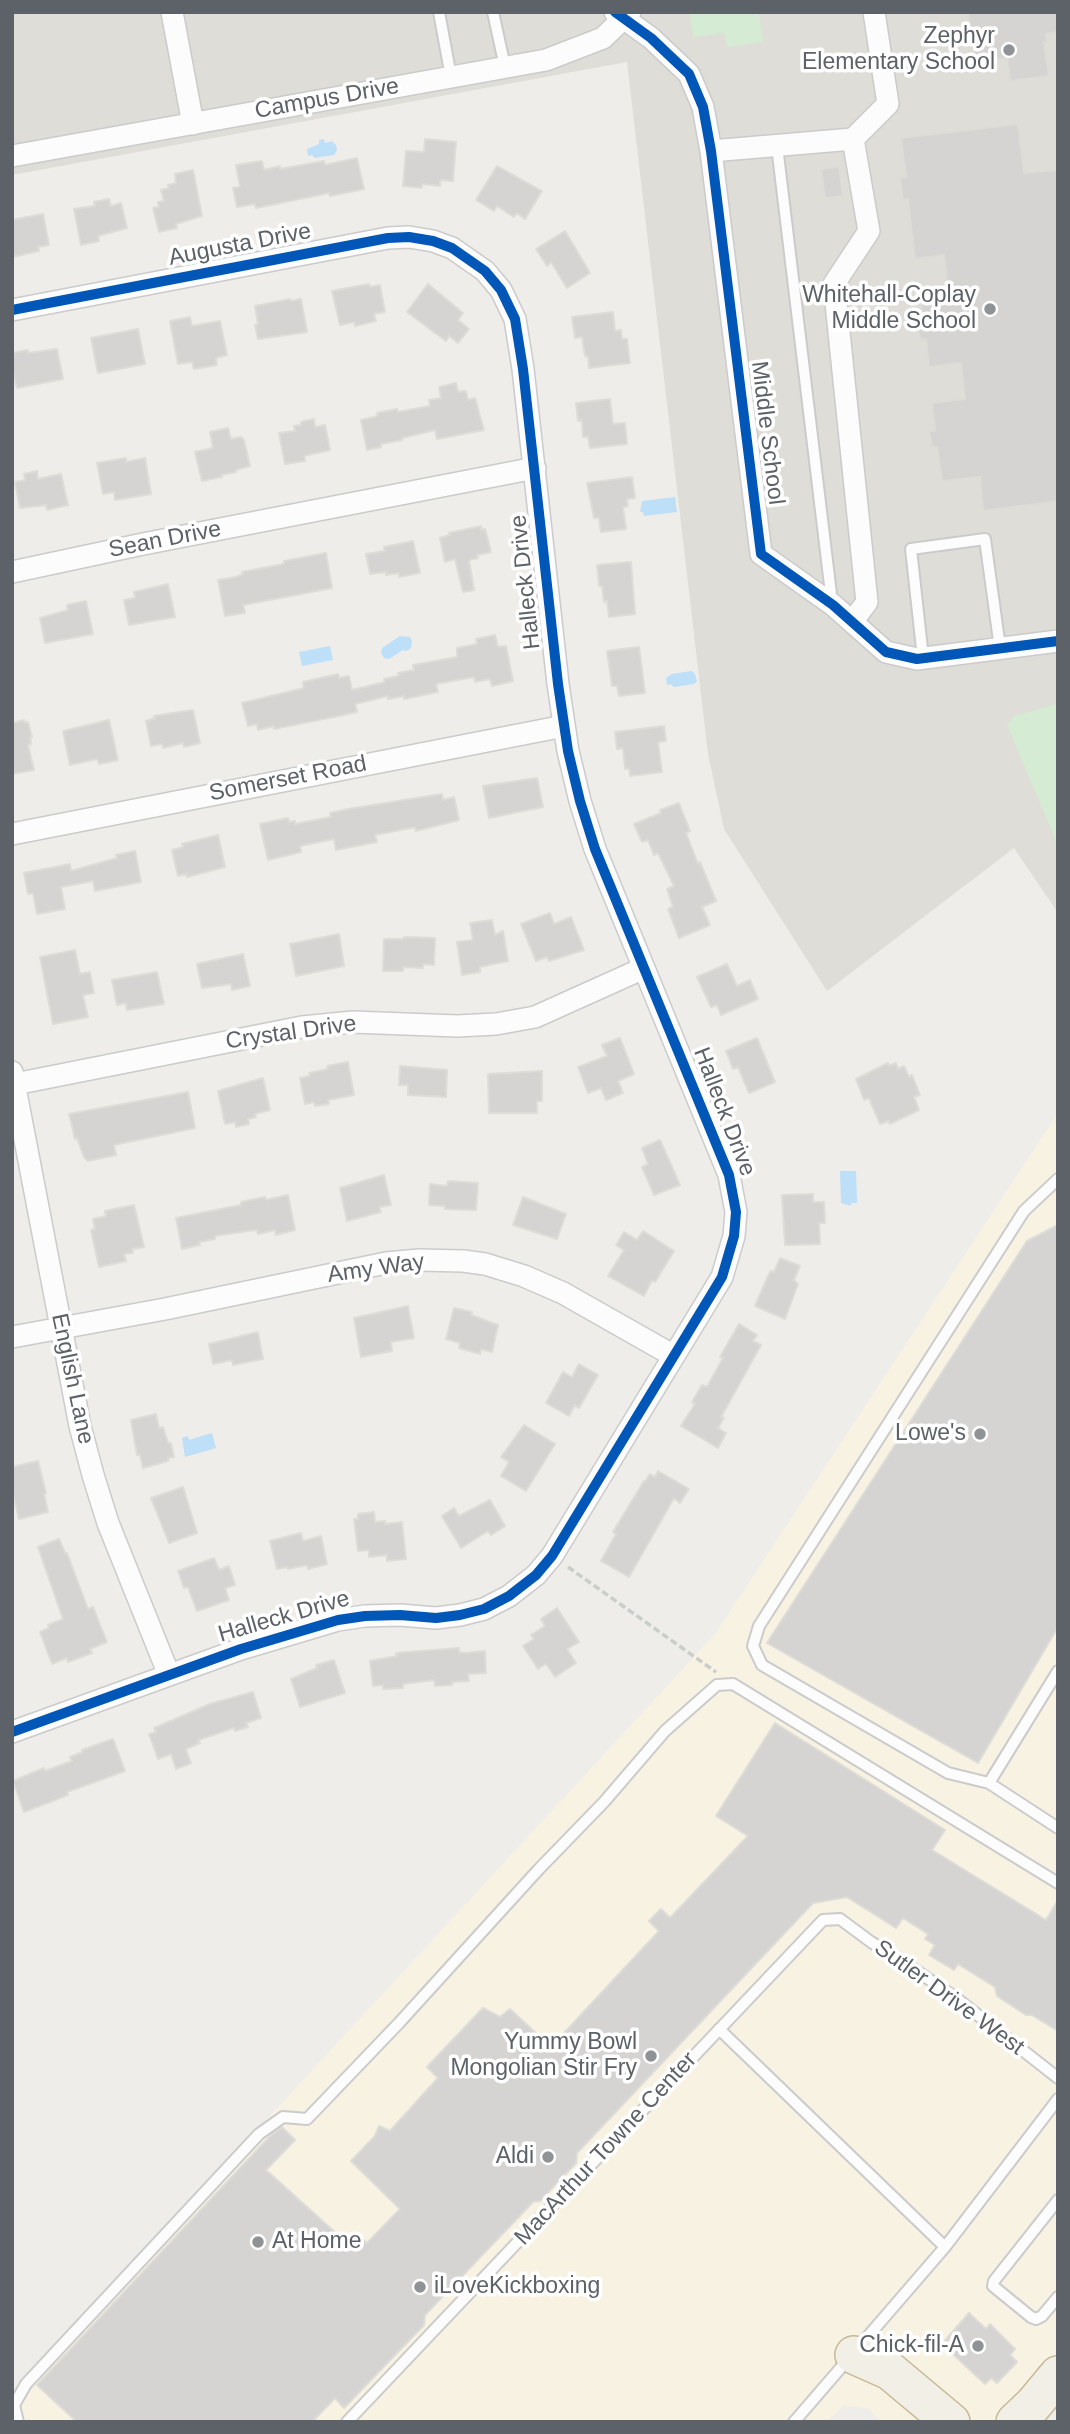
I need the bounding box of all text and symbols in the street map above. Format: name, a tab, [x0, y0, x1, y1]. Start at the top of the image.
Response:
place label: Zephyr Elementary School	[802, 23, 995, 77]
marker: Zephyr Elementary School	[1001, 42, 1017, 58]
street label: Campus Drive	[253, 73, 401, 125]
street label: Augusta Drive	[166, 218, 314, 272]
place label: Whitehall-Coplay Middle School	[802, 282, 976, 336]
marker: Whitehall-Coplay Middle School	[982, 301, 998, 317]
street label: Middle School	[744, 360, 790, 506]
street label: Halleck Drive	[505, 513, 547, 651]
street label: Sean Drive	[107, 516, 223, 564]
street label: Somerset Road	[207, 750, 369, 808]
street label: Crystal Drive	[224, 1010, 358, 1056]
street label: Halleck Drive	[687, 1044, 761, 1180]
street label: Amy Way	[326, 1249, 426, 1289]
street label: English Lane	[45, 1311, 99, 1447]
place label: Lowe's	[895, 1420, 966, 1448]
marker: Lowe's	[972, 1426, 988, 1442]
street label: Halleck Drive	[215, 1585, 353, 1649]
street label: Sutler Drive West	[869, 1934, 1029, 2062]
place label: Yummy Bowl Mongolian Stir Fry	[450, 2029, 637, 2083]
street label: MacArthur Towne Center	[509, 2047, 703, 2251]
marker: Yummy Bowl Mongolian Stir Fry	[643, 2048, 659, 2064]
place label: Aldi	[496, 2143, 534, 2171]
marker: Aldi	[540, 2149, 556, 2165]
place label: At Home	[272, 2228, 361, 2256]
marker: At Home	[250, 2234, 266, 2250]
place label: iLoveKickboxing	[434, 2273, 600, 2301]
marker: iLoveKickboxing	[412, 2279, 428, 2295]
place label: Chick-fil-A	[859, 2332, 964, 2360]
marker: Chick-fil-A	[970, 2338, 986, 2354]

